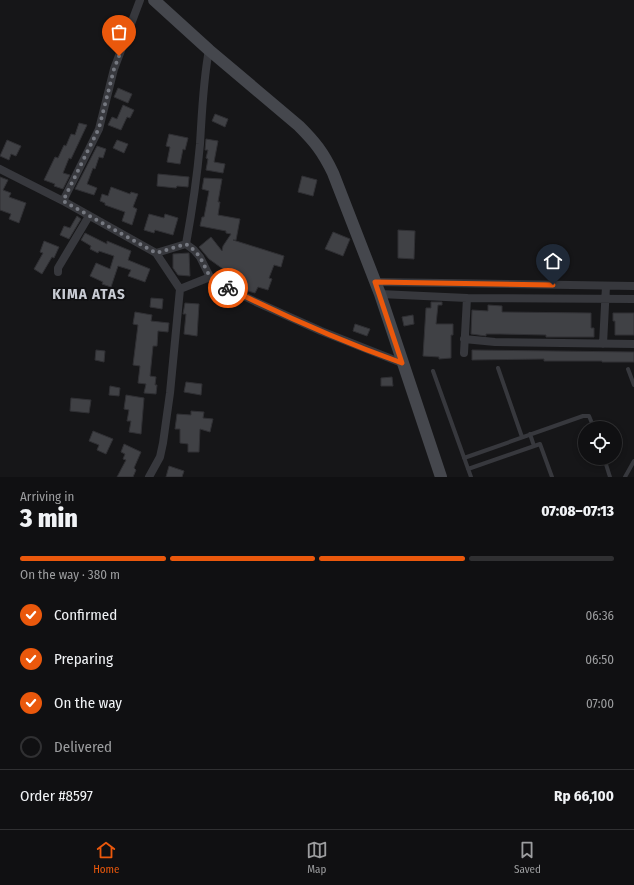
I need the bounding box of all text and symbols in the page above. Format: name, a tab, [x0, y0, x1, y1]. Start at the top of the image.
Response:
pin	[102, 15, 136, 56]
icon: bag	[108, 21, 130, 43]
pin	[536, 244, 570, 285]
icon: home	[542, 250, 564, 272]
courier	[208, 268, 248, 308]
icon: bike	[217, 277, 239, 299]
district label: KIMA ATAS	[52, 285, 126, 303]
map controls	[578, 421, 622, 465]
button: locate	[578, 421, 622, 465]
text: Arriving in	[20, 489, 74, 504]
text: 07:08–07:13	[541, 502, 614, 520]
text: 3 min	[20, 503, 78, 534]
text: On the way · 380 m	[20, 567, 120, 582]
icon: check	[20, 604, 42, 626]
text: Confirmed	[54, 606, 117, 624]
text: 06:36	[586, 608, 614, 623]
icon: check	[20, 648, 42, 670]
text: Preparing	[54, 650, 113, 668]
text: 06:50	[585, 652, 614, 667]
icon: check	[20, 692, 42, 714]
text: On the way	[54, 694, 122, 712]
text: 07:00	[586, 696, 614, 711]
text: Delivered	[54, 738, 112, 756]
text: Order #8597	[20, 787, 93, 805]
text: Rp 66,100	[554, 787, 614, 805]
tab: Home	[93, 839, 119, 876]
tab: Map	[306, 839, 328, 876]
tab: Saved	[514, 839, 541, 876]

